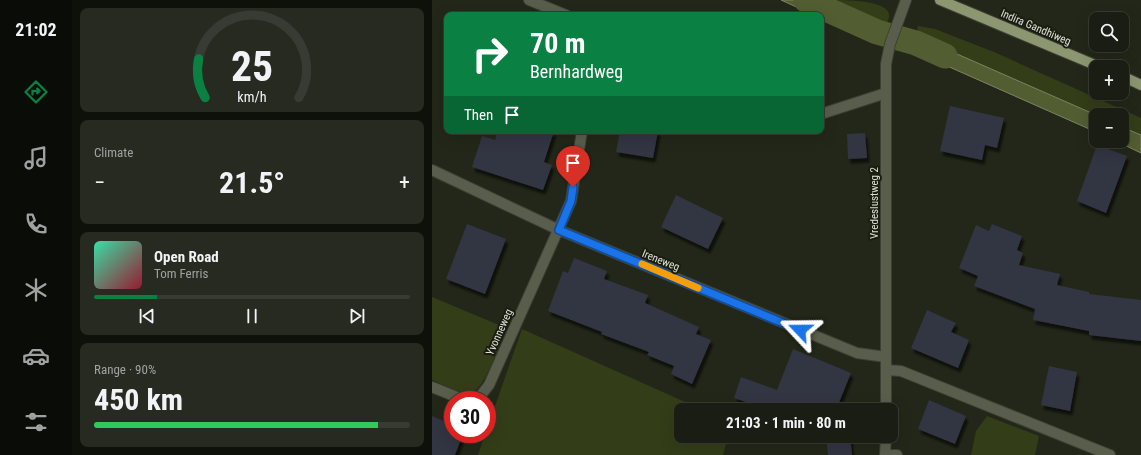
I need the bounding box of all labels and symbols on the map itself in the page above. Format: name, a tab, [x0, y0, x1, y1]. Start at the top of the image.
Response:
street label: Indira Gandhiweg	[999, 7, 1073, 48]
pin	[556, 146, 590, 187]
street label: Vredeslustweg 2	[868, 167, 881, 239]
street label: Ireneweg	[640, 247, 682, 274]
street label: Yvonneweg	[483, 307, 515, 357]
position arrow	[779, 309, 821, 351]
speed limit sign: 30	[444, 391, 496, 443]

